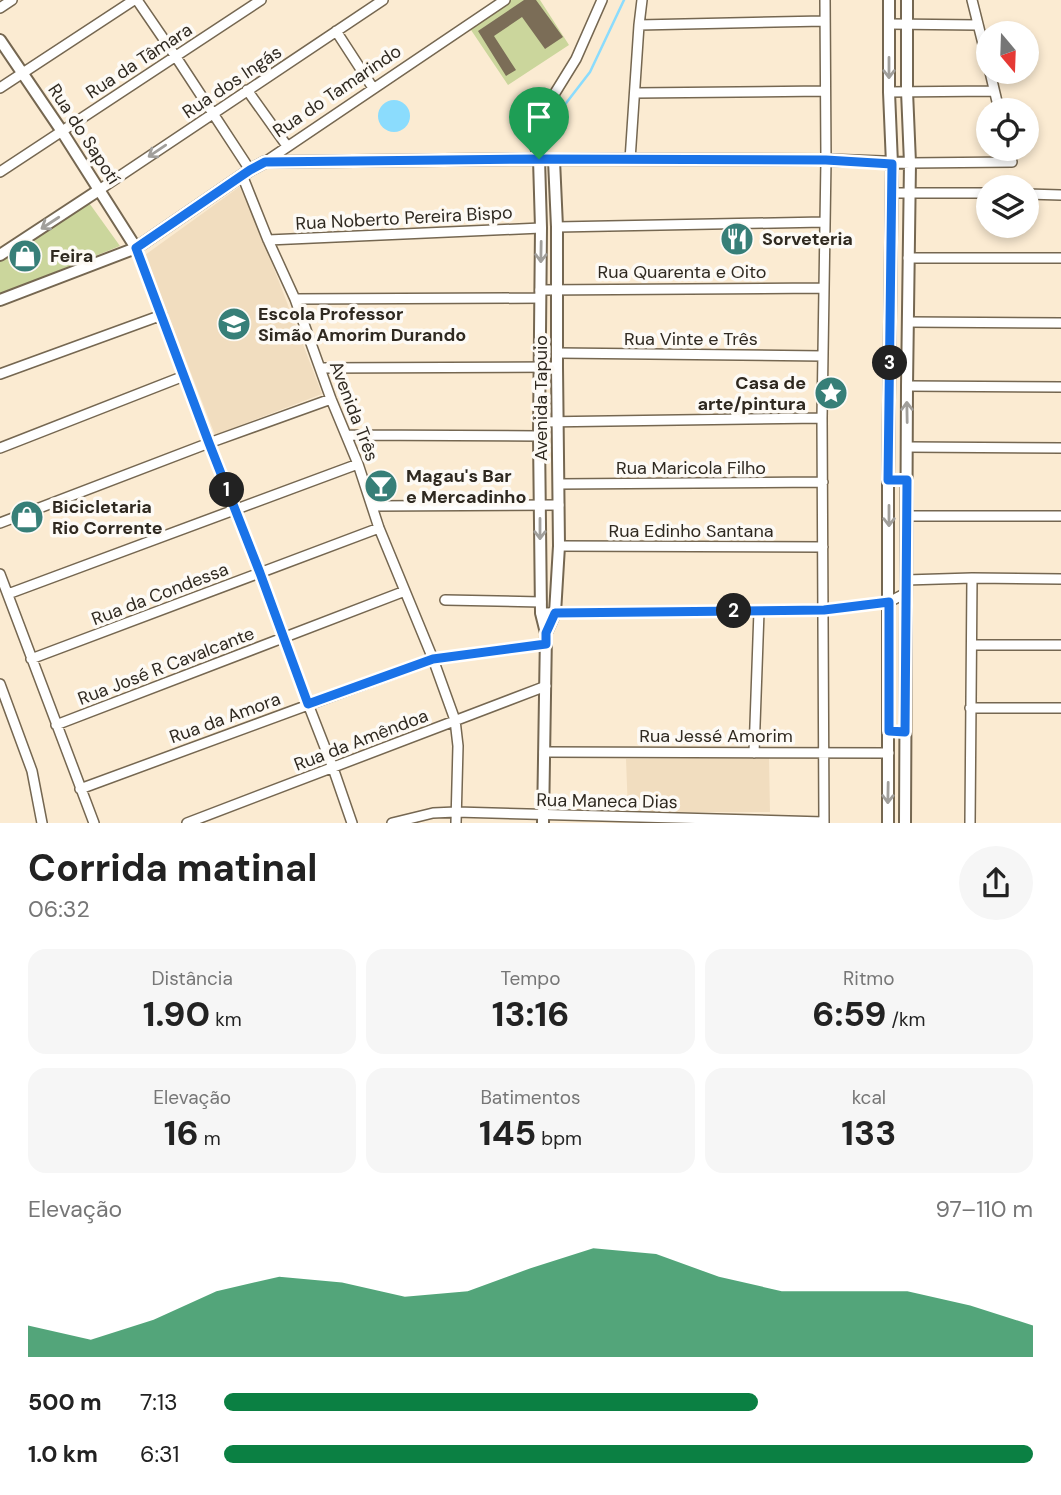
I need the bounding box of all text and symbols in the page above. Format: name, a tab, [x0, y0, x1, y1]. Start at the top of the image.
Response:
street label: Rua da Tâmara	[81, 18, 197, 104]
north arrow	[976, 21, 1040, 84]
map controls	[976, 21, 1039, 238]
street label: Rua do Tamarindo	[268, 39, 406, 143]
street label: Rua dos Ingás	[178, 40, 286, 124]
one-way arrow	[882, 56, 896, 79]
street label: Rua do Sapotí	[43, 79, 125, 189]
pin	[509, 87, 569, 159]
icon: arrive	[520, 98, 558, 136]
button: locate	[976, 98, 1039, 161]
one-way arrow	[148, 144, 167, 158]
button: layers	[976, 175, 1039, 238]
street label: Rua Noberto Pereira Bispo	[295, 200, 513, 236]
one-way arrow	[40, 216, 60, 230]
restaurant icon: Sorveteria	[718, 220, 756, 258]
place label: Sorveteria	[762, 227, 853, 251]
shop icon: Feira	[6, 237, 44, 275]
one-way arrow	[534, 240, 547, 263]
place label: Feira	[50, 244, 93, 268]
street label: Rua Quarenta e Oito	[598, 260, 766, 284]
place label: Escola Professor Simão Amorim Durando	[258, 302, 466, 347]
school or university icon: Escola Professor Simão Amorim Durando	[215, 305, 253, 343]
street label: Rua Vinte e Três	[624, 327, 758, 351]
street label: Avenida Tapuio	[529, 335, 553, 461]
pin: 3	[872, 346, 908, 380]
text: 3	[884, 350, 895, 375]
street label: Avenida Três	[324, 357, 384, 465]
place label: Casa de arte/pintura	[697, 371, 806, 416]
place icon: Casa de arte/pintura	[812, 374, 850, 412]
one-way arrow	[900, 401, 914, 424]
street label: Rua Maricola Filho	[616, 456, 766, 480]
place label: Magau's Bar e Mercadinho	[406, 464, 526, 509]
bar icon: Magau's Bar e Mercadinho	[362, 467, 400, 505]
pin: 1	[210, 472, 244, 508]
text: 1	[223, 477, 230, 502]
place label: Bicicletaria Rio Corrente	[52, 495, 163, 540]
shop icon: Bicicletaria Rio Corrente	[8, 498, 46, 536]
one-way arrow	[882, 504, 895, 527]
one-way arrow	[534, 517, 547, 540]
street label: Rua Edinho Santana	[608, 519, 774, 543]
street label: Rua da Condessa	[88, 557, 232, 631]
pin: 2	[716, 594, 752, 628]
text: 2	[728, 598, 739, 623]
street label: Rua José R Cavalcante	[74, 621, 258, 711]
street label: Rua da Amora	[166, 687, 284, 749]
street label: Rua da Amêndoa	[291, 703, 431, 777]
street label: Rua Jessé Amorim	[639, 724, 793, 748]
one-way arrow	[881, 781, 895, 804]
street label: Rua Maneca Dias	[536, 788, 678, 814]
text: Corrida matinal	[28, 843, 317, 893]
button: share	[959, 846, 1033, 920]
text: 06:32	[28, 894, 90, 924]
text: Distância	[152, 966, 233, 991]
text: Tempo	[501, 966, 560, 991]
text: Ritmo	[843, 966, 895, 991]
text: 1.90	[143, 991, 210, 1037]
text: 13:16	[492, 991, 569, 1037]
text: 6:59	[812, 991, 886, 1037]
text: km	[210, 1007, 242, 1032]
text: /km	[886, 1007, 925, 1032]
text: Elevação	[153, 1085, 231, 1110]
text: Batimentos	[480, 1085, 581, 1110]
text: kcal	[852, 1085, 886, 1110]
text: 16	[164, 1110, 199, 1156]
text: 145	[479, 1110, 536, 1156]
text: 133	[841, 1110, 896, 1156]
text: m	[199, 1126, 221, 1151]
text: bpm	[536, 1126, 582, 1151]
text: Elevação	[28, 1194, 122, 1224]
text: 97–110 m	[936, 1194, 1033, 1224]
text: 500 m	[28, 1387, 102, 1417]
text: 7:13	[140, 1387, 178, 1417]
text: 1.0 km	[28, 1439, 98, 1469]
text: 6:31	[140, 1439, 179, 1469]

